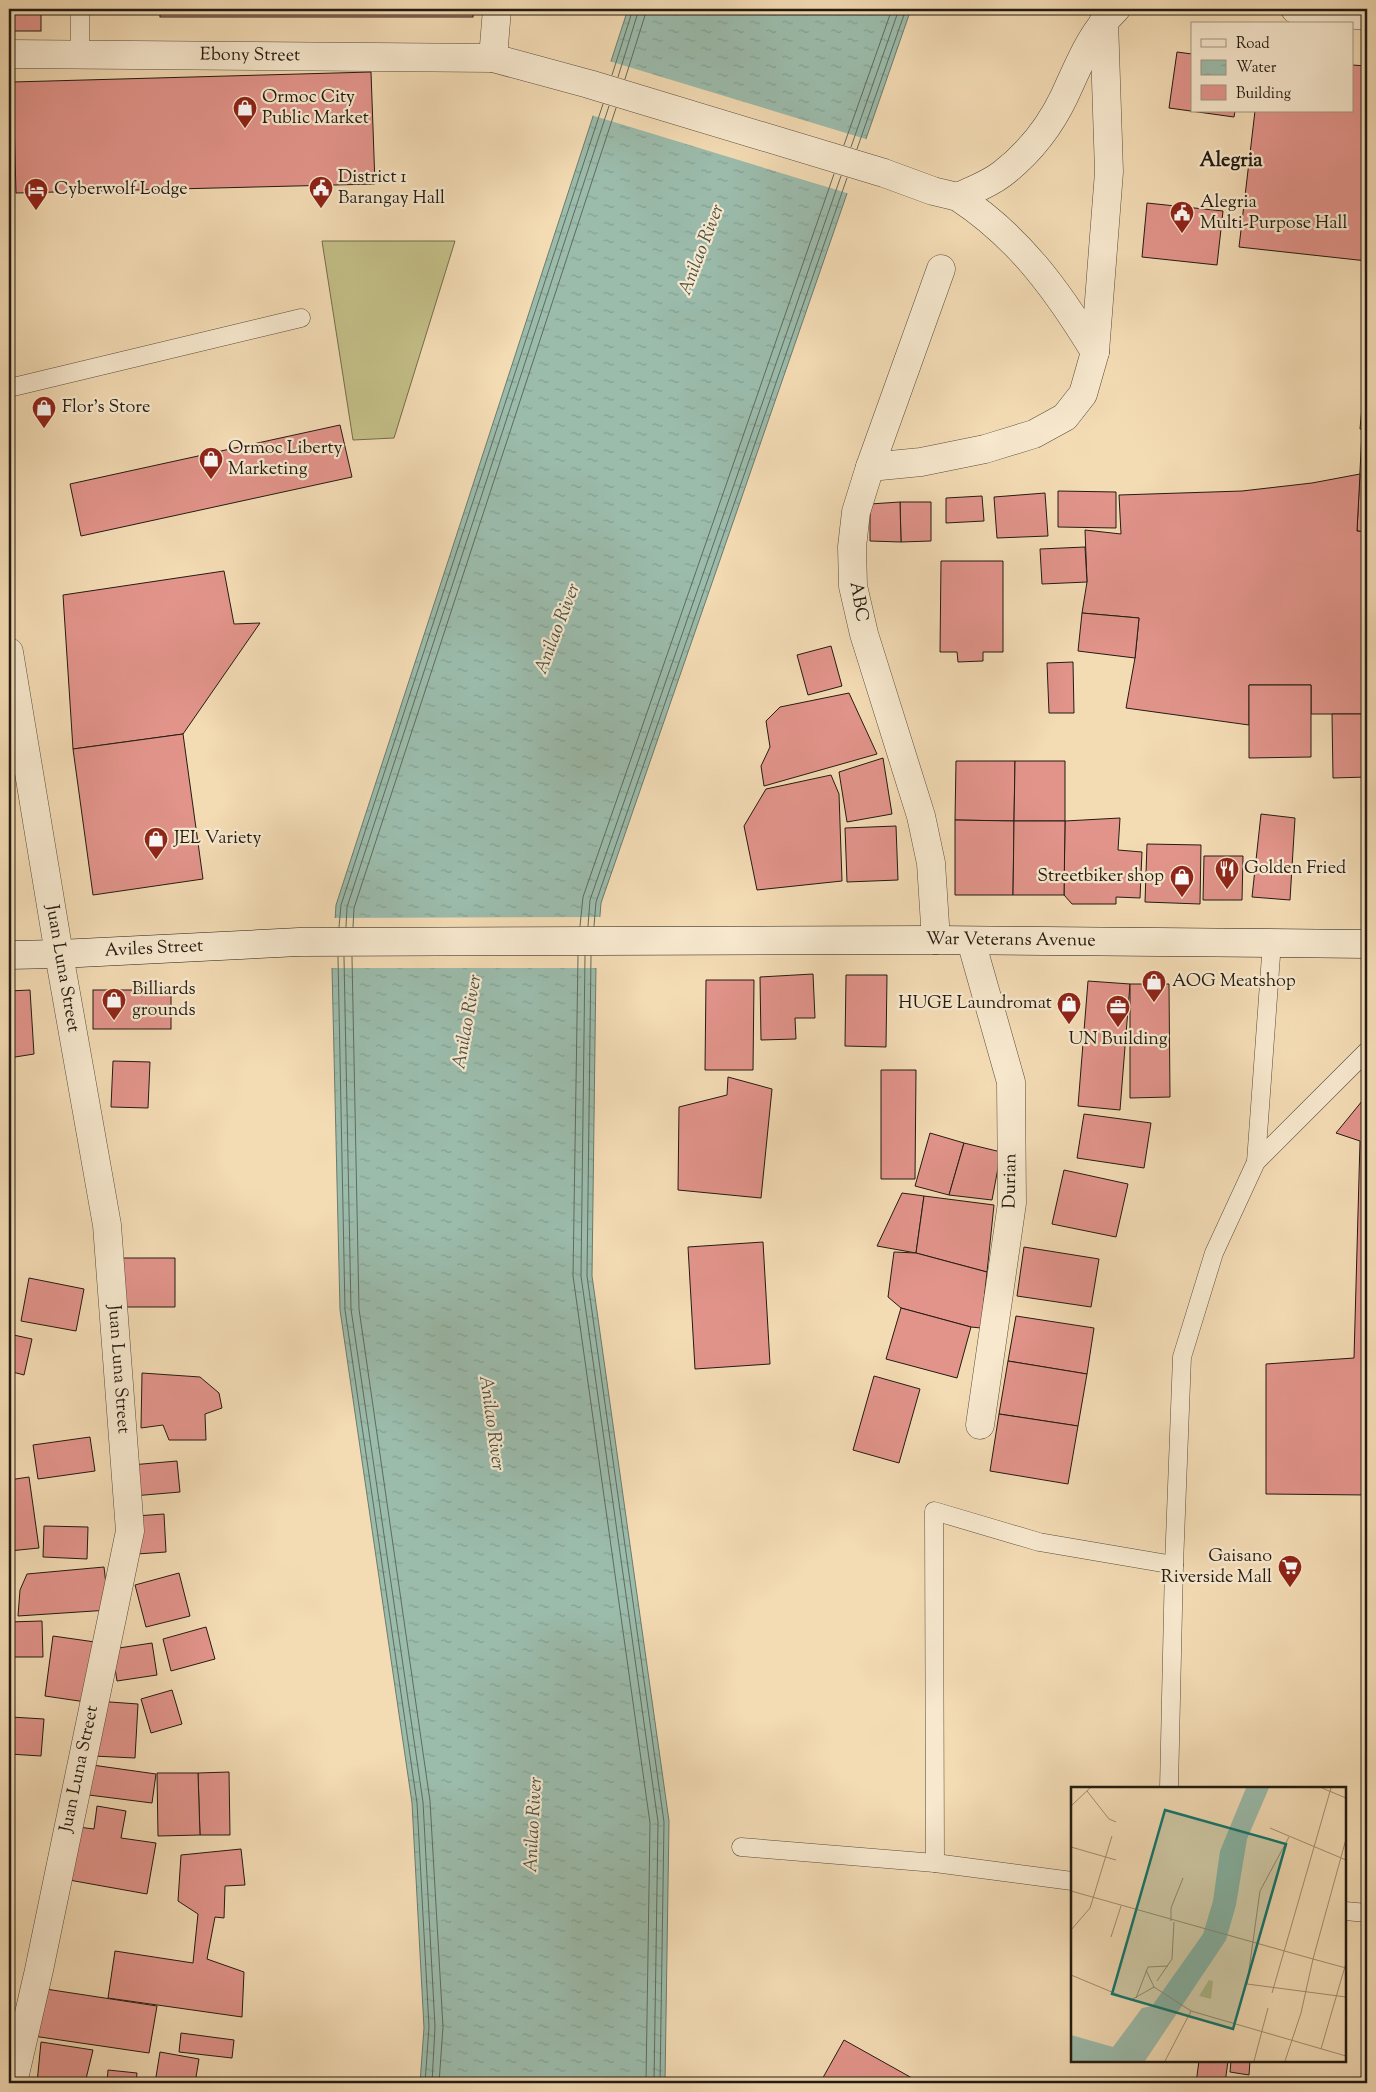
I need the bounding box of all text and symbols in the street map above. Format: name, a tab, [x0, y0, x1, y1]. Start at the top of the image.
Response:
legend	[1191, 22, 1354, 112]
text: Road	[1236, 34, 1270, 55]
street label: Ebony Street	[200, 43, 300, 69]
text: Water	[1236, 58, 1277, 79]
text: Building	[1236, 84, 1291, 105]
place label: Ormoc City Public Market	[262, 85, 369, 132]
shop icon: Ormoc City Public Market	[232, 95, 258, 129]
district label: Alegria	[1199, 147, 1263, 176]
place label: District 1 Barangay Hall	[338, 165, 445, 212]
public building icon: District 1 Barangay Hall	[308, 175, 334, 209]
hotel icon: Cyberwolf Lodge	[23, 177, 49, 211]
place label: Cyberwolf Lodge	[54, 177, 188, 203]
place label: Alegria Multi-Purpose Hall	[1200, 190, 1348, 237]
water label: Anilao River	[672, 200, 732, 300]
public building icon: Alegria Multi-Purpose Hall	[1169, 200, 1195, 234]
shop icon: Flor's Store	[31, 395, 57, 429]
place label: Flor's Store	[62, 395, 150, 421]
place label: Ormoc Liberty Marketing	[228, 436, 343, 483]
shop icon: Ormoc Liberty Marketing	[198, 446, 224, 480]
water label: Anilao River	[528, 579, 588, 679]
street label: ABC	[842, 580, 874, 624]
shop icon: JEL Variety	[143, 826, 169, 860]
place label: JEL Variety	[173, 826, 262, 852]
restaurant icon: Golden Fried	[1214, 856, 1240, 890]
place label: Golden Fried	[1244, 856, 1346, 882]
place label: Streetbiker shop	[1037, 864, 1164, 890]
shop icon: Streetbiker shop	[1169, 864, 1195, 898]
street label: Juan Luna Street	[38, 902, 86, 1034]
street label: War Veterans Avenue	[926, 927, 1096, 954]
street label: Aviles Street	[104, 934, 204, 965]
shop icon: AOG Meatshop	[1141, 969, 1167, 1003]
place label: AOG Meatshop	[1172, 969, 1296, 995]
water label: Anilao River	[446, 972, 490, 1071]
place label: Billiards grounds	[132, 977, 196, 1024]
shop icon: Billiards grounds	[101, 987, 127, 1021]
place label: HUGE Laundromat	[898, 991, 1052, 1017]
shop icon: HUGE Laundromat	[1056, 991, 1082, 1025]
office icon: UN Building	[1105, 994, 1131, 1028]
place label: UN Building	[1068, 1027, 1168, 1053]
street label: Durian	[998, 1153, 1024, 1209]
street label: Juan Luna Street	[100, 1303, 136, 1435]
water label: Anilao River	[471, 1374, 511, 1473]
place label: Gaisano Riverside Mall	[1161, 1544, 1272, 1591]
supermarket icon: Gaisano Riverside Mall	[1277, 1554, 1303, 1588]
street label: Juan Luna Street	[54, 1703, 106, 1836]
water label: Anilao River	[518, 1776, 550, 1874]
inset map	[1071, 1787, 1346, 2062]

